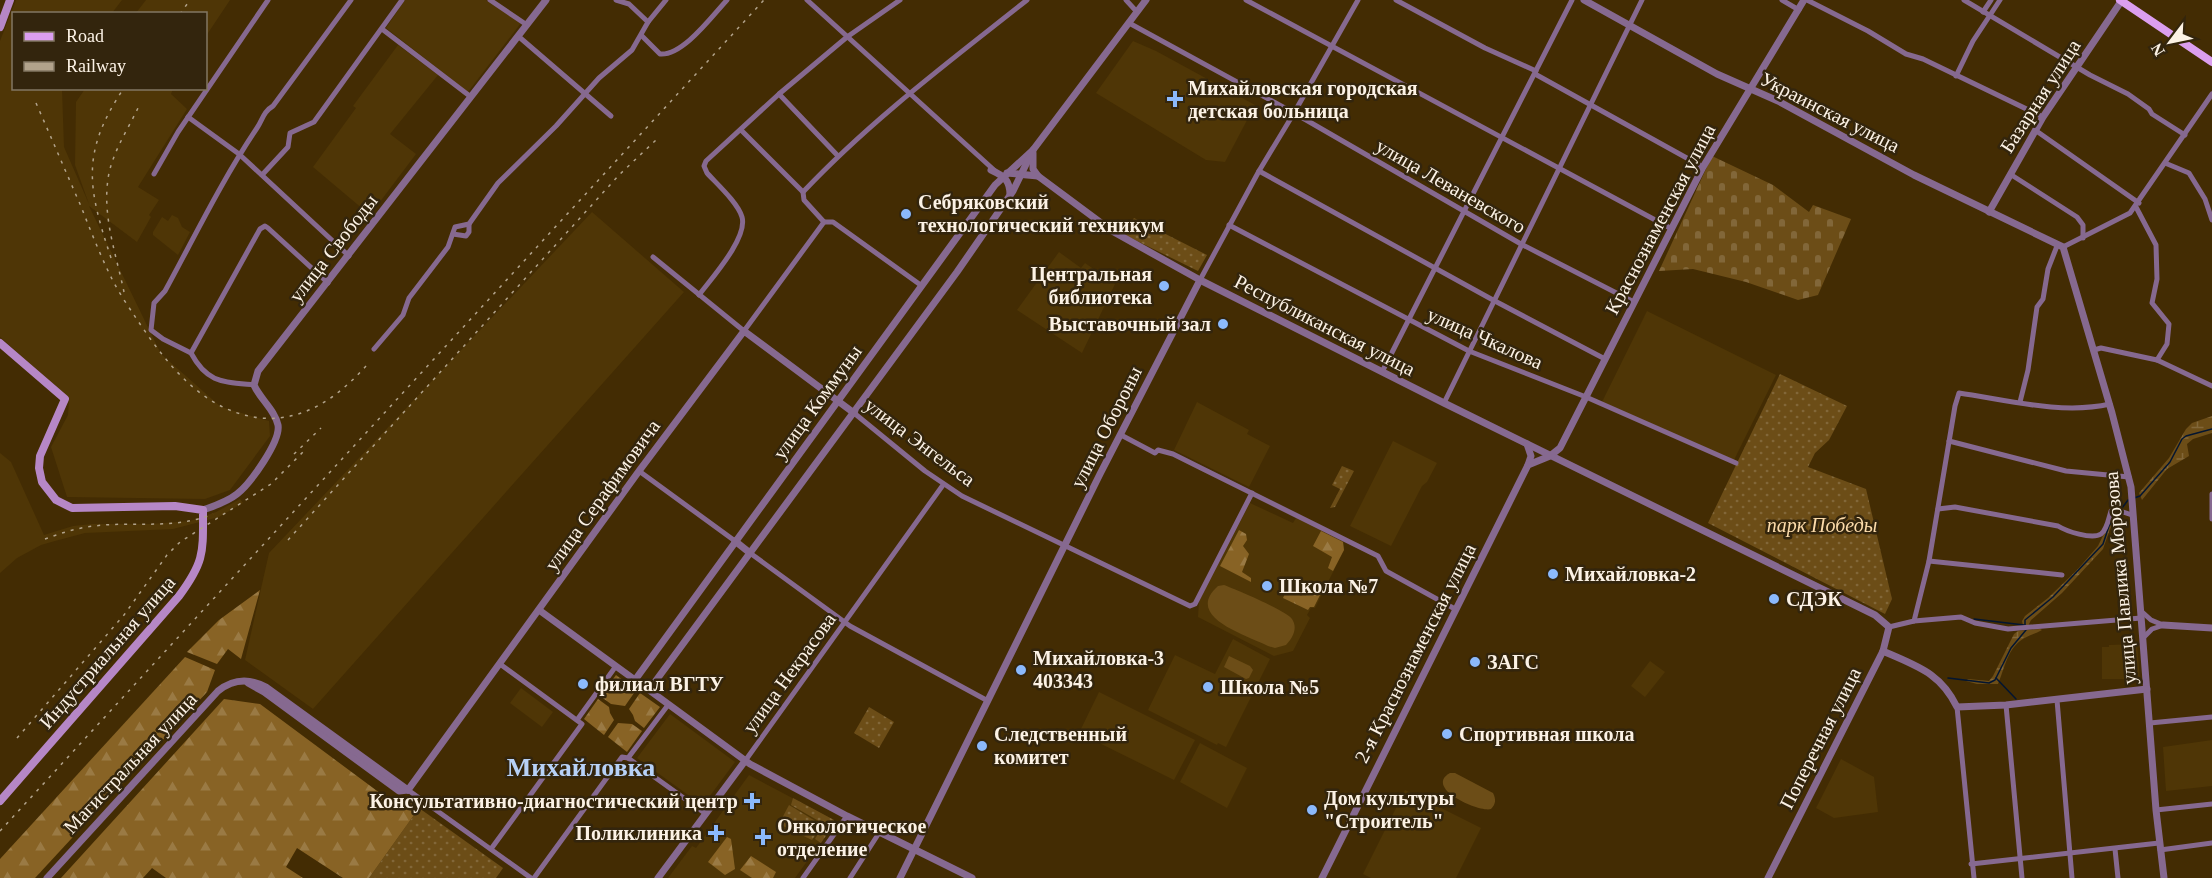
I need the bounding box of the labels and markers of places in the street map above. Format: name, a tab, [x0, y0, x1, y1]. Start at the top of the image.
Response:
place label: Михайловская городская детская больница	[1188, 77, 1418, 122]
marker: Михайловская городская детская больница	[1166, 90, 1184, 108]
place label: Себряковский технологический техникум	[918, 191, 1164, 237]
marker: Себряковский технологический техникум	[899, 207, 913, 221]
place label: Центральная библиотека	[1031, 263, 1152, 308]
marker: Центральная библиотека	[1157, 279, 1171, 293]
place label: Выставочный зал	[1049, 313, 1211, 335]
marker: Выставочный зал	[1216, 317, 1230, 331]
place label: Михайловка-2	[1565, 563, 1696, 585]
marker: Михайловка-2	[1546, 567, 1560, 581]
place label: Школа №7	[1279, 575, 1378, 597]
marker: Школа №7	[1260, 579, 1274, 593]
place label: СДЭК	[1786, 588, 1842, 611]
marker: СДЭК	[1767, 592, 1781, 606]
place label: Михайловка-3 403343	[1033, 647, 1164, 692]
place label: ЗАГС	[1487, 651, 1539, 673]
marker: ЗАГС	[1468, 655, 1482, 669]
marker: Михайловка-3 403343	[1014, 663, 1028, 677]
place label: филиал ВГТУ	[595, 673, 724, 696]
place label: Школа №5	[1220, 676, 1319, 698]
marker: филиал ВГТУ	[576, 677, 590, 691]
marker: Школа №5	[1201, 680, 1215, 694]
place label: Следственный комитет	[994, 723, 1127, 768]
place label: Спортивная школа	[1459, 723, 1634, 746]
marker: Спортивная школа	[1440, 727, 1454, 741]
marker: Следственный комитет	[975, 739, 989, 753]
place label: Дом культуры "Строитель"	[1324, 787, 1454, 833]
place label: Консультативно-диагностический центр	[370, 790, 738, 813]
marker: Консультативно-диагностический центр	[743, 792, 761, 810]
marker: Дом культуры "Строитель"	[1305, 803, 1319, 817]
place label: Онкологическое отделение	[777, 815, 926, 860]
place label: Поликлиника	[575, 822, 702, 844]
marker: Поликлиника	[707, 824, 725, 842]
marker: Онкологическое отделение	[754, 828, 772, 846]

